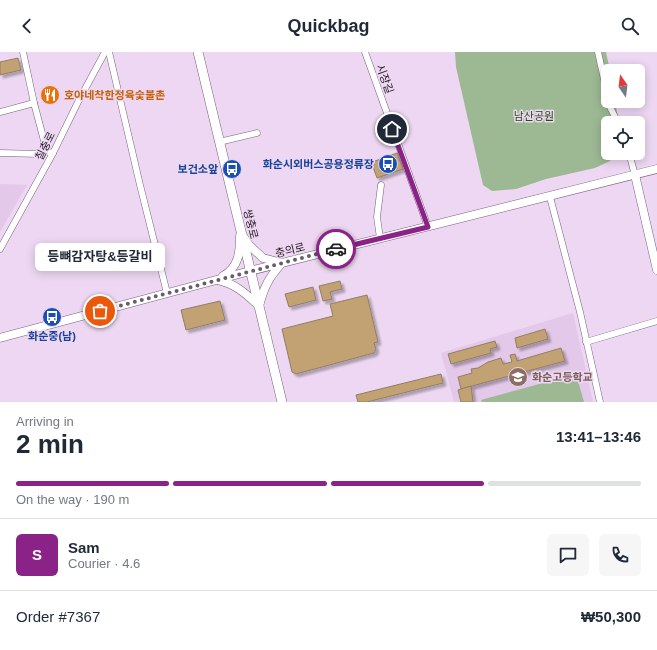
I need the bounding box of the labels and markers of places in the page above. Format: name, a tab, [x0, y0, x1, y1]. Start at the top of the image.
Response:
restaurant icon: 호야네착한정육숯불촌	[39, 84, 61, 106]
place label: 호야네착한정육숯불촌	[64, 89, 165, 101]
pin	[375, 112, 409, 146]
bus stop icon: 화순시외버스공용정류장	[377, 153, 399, 175]
bus stop icon: 보건소앞	[221, 158, 243, 180]
place label: 화순시외버스공용정류장	[263, 158, 374, 170]
place label: 보건소앞	[178, 163, 218, 175]
callout: 등뼈감자탕&등갈비	[35, 243, 165, 271]
pin	[83, 294, 117, 328]
bus stop icon: 화순중(남)	[41, 306, 63, 328]
place label: 화순중(남)	[28, 330, 76, 342]
school or university icon: 화순고등학교	[507, 366, 529, 388]
place label: 화순고등학교	[532, 371, 593, 383]

